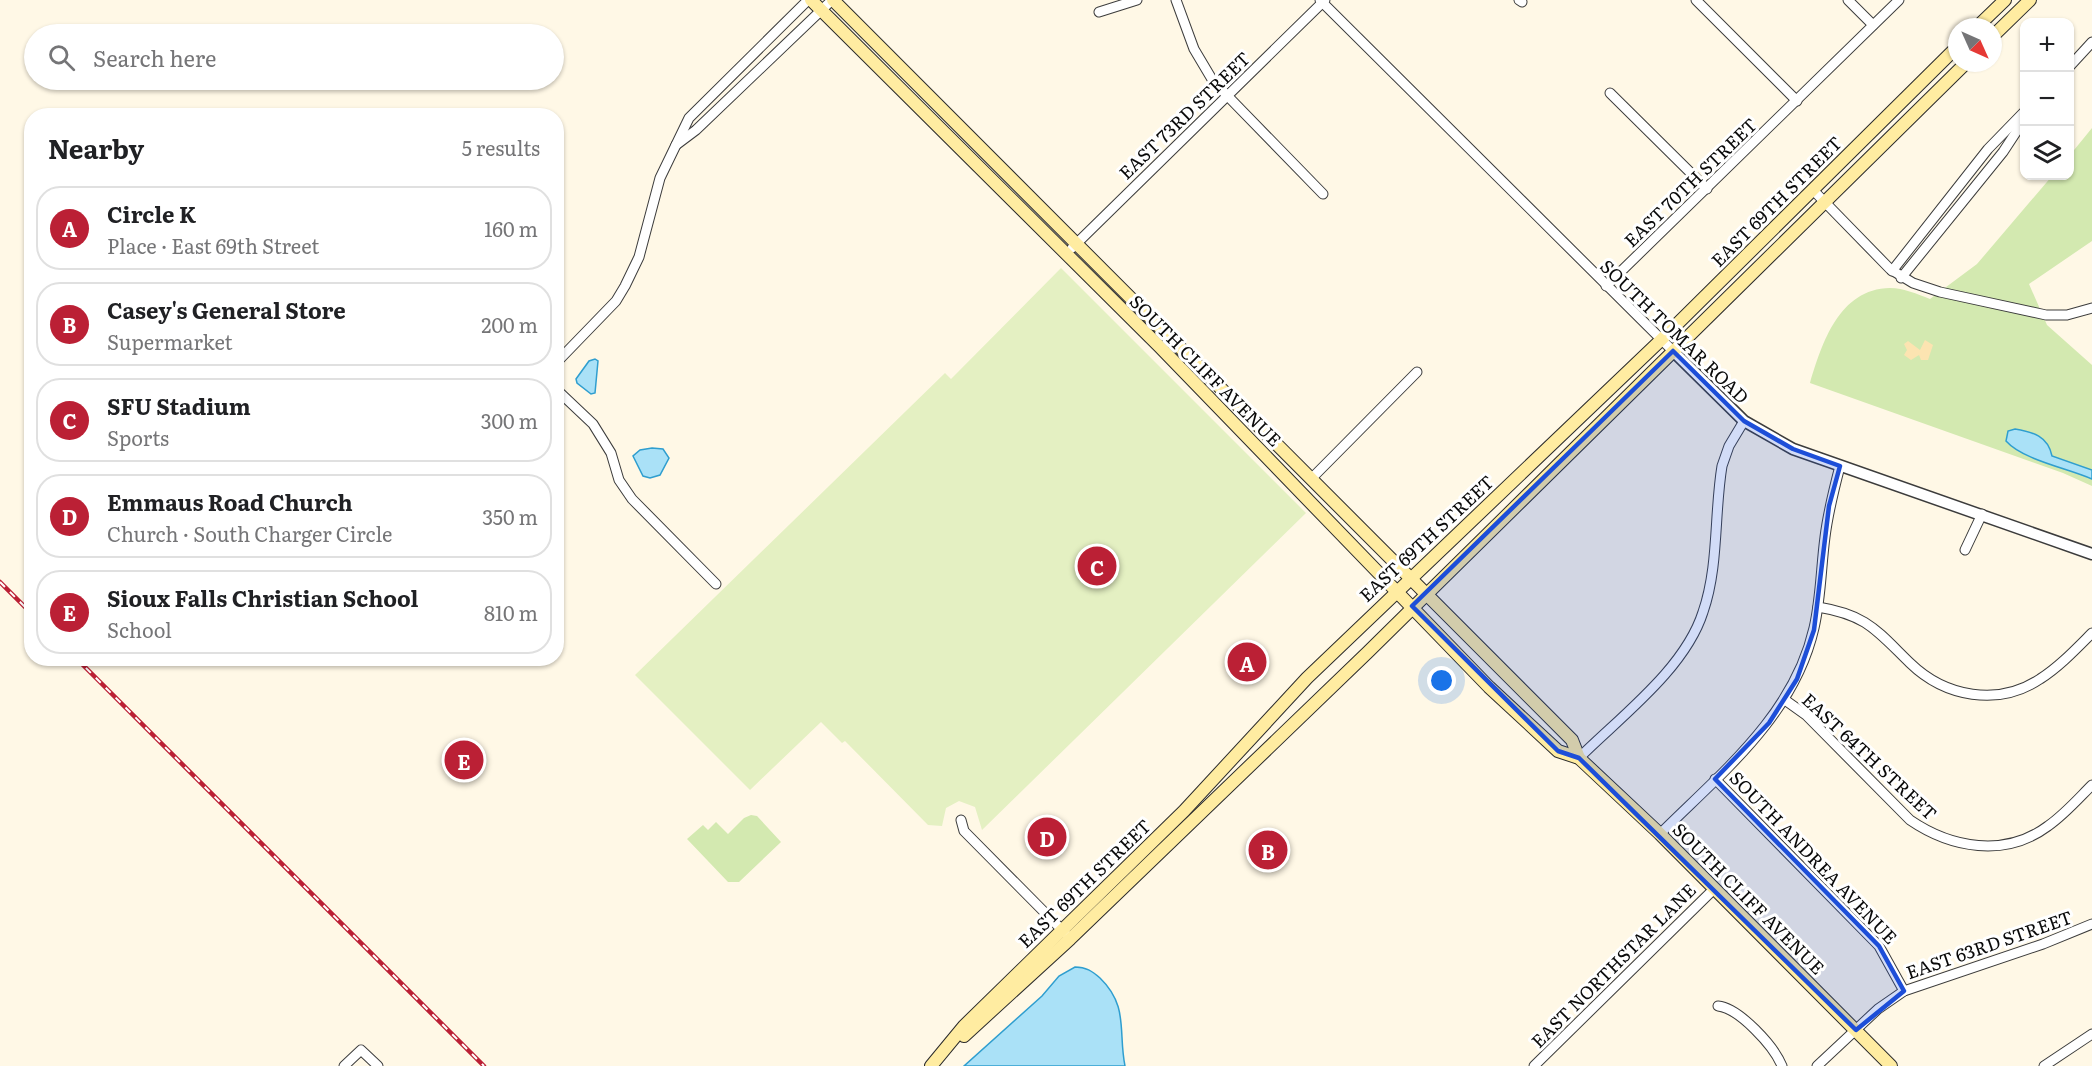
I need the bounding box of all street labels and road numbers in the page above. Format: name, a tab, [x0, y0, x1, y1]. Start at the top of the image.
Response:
street label: EAST 73RD STREET	[1112, 45, 1256, 185]
street label: EAST 70TH STREET	[1617, 111, 1763, 253]
street label: EAST 69TH STREET	[1704, 129, 1848, 273]
street label: SOUTH TOMAR ROAD	[1595, 253, 1755, 409]
street label: SOUTH CLIFF AVENUE	[1124, 288, 1288, 452]
street label: EAST 69TH STREET	[1353, 468, 1499, 608]
street label: EAST 64TH STREET	[1796, 686, 1944, 826]
street label: SOUTH ANDREA AVENUE	[1724, 764, 1904, 950]
street label: EAST 69TH STREET	[1012, 812, 1156, 954]
street label: SOUTH CLIFF AVENUE	[1667, 816, 1831, 980]
street label: EAST NORTHSTAR LANE	[1524, 876, 1702, 1054]
street label: EAST 63RD STREET	[1902, 903, 2076, 985]

